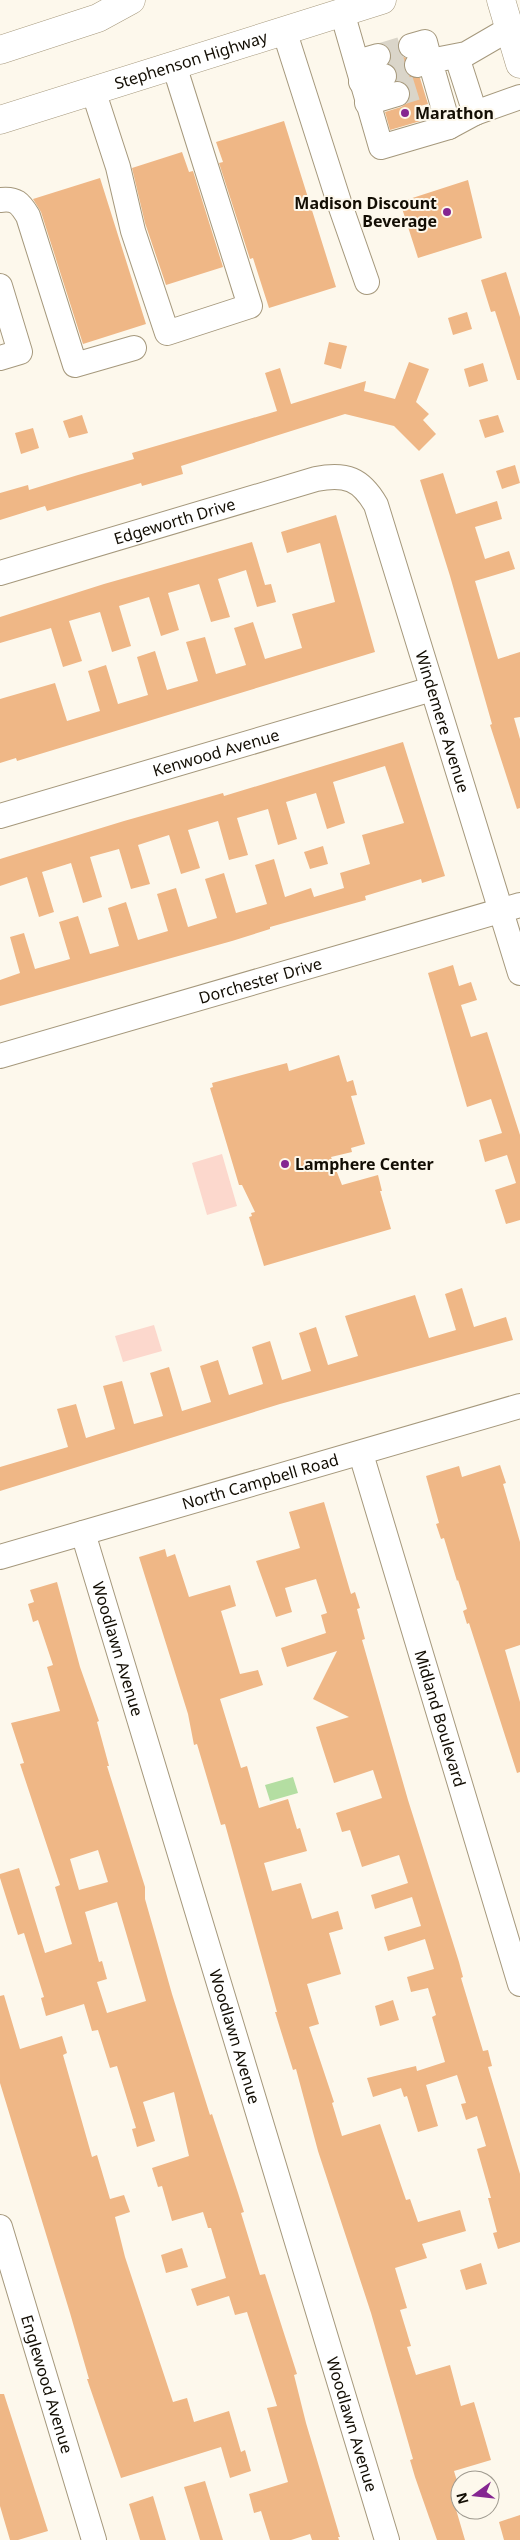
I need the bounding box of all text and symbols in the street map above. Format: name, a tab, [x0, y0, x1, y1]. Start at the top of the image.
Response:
street label: Stephenson Highway	[112, 25, 271, 94]
place label: Marathon	[415, 102, 494, 124]
marker: Marathon	[399, 107, 411, 119]
place label: Madison Discount Beverage	[294, 192, 437, 232]
marker: Madison Discount Beverage	[441, 206, 453, 218]
street label: Edgeworth Drive	[111, 493, 238, 550]
street label: Windemere Avenue	[410, 648, 475, 795]
street label: Kenwood Avenue	[150, 724, 282, 782]
street label: Dorchester Drive	[196, 952, 324, 1009]
place label: Lamphere Center	[295, 1153, 434, 1175]
marker: Lamphere Center	[279, 1158, 291, 1170]
street label: North Campbell Road	[179, 1448, 341, 1515]
street label: Woodlawn Avenue	[87, 1579, 149, 1719]
street label: Midland Boulevard	[409, 1647, 471, 1789]
street label: Woodlawn Avenue	[204, 1966, 266, 2107]
street label: Englewood Avenue	[16, 2312, 78, 2456]
street label: Woodlawn Avenue	[321, 2354, 383, 2494]
north arrow	[450, 2470, 500, 2520]
text: N	[451, 2491, 473, 2506]

